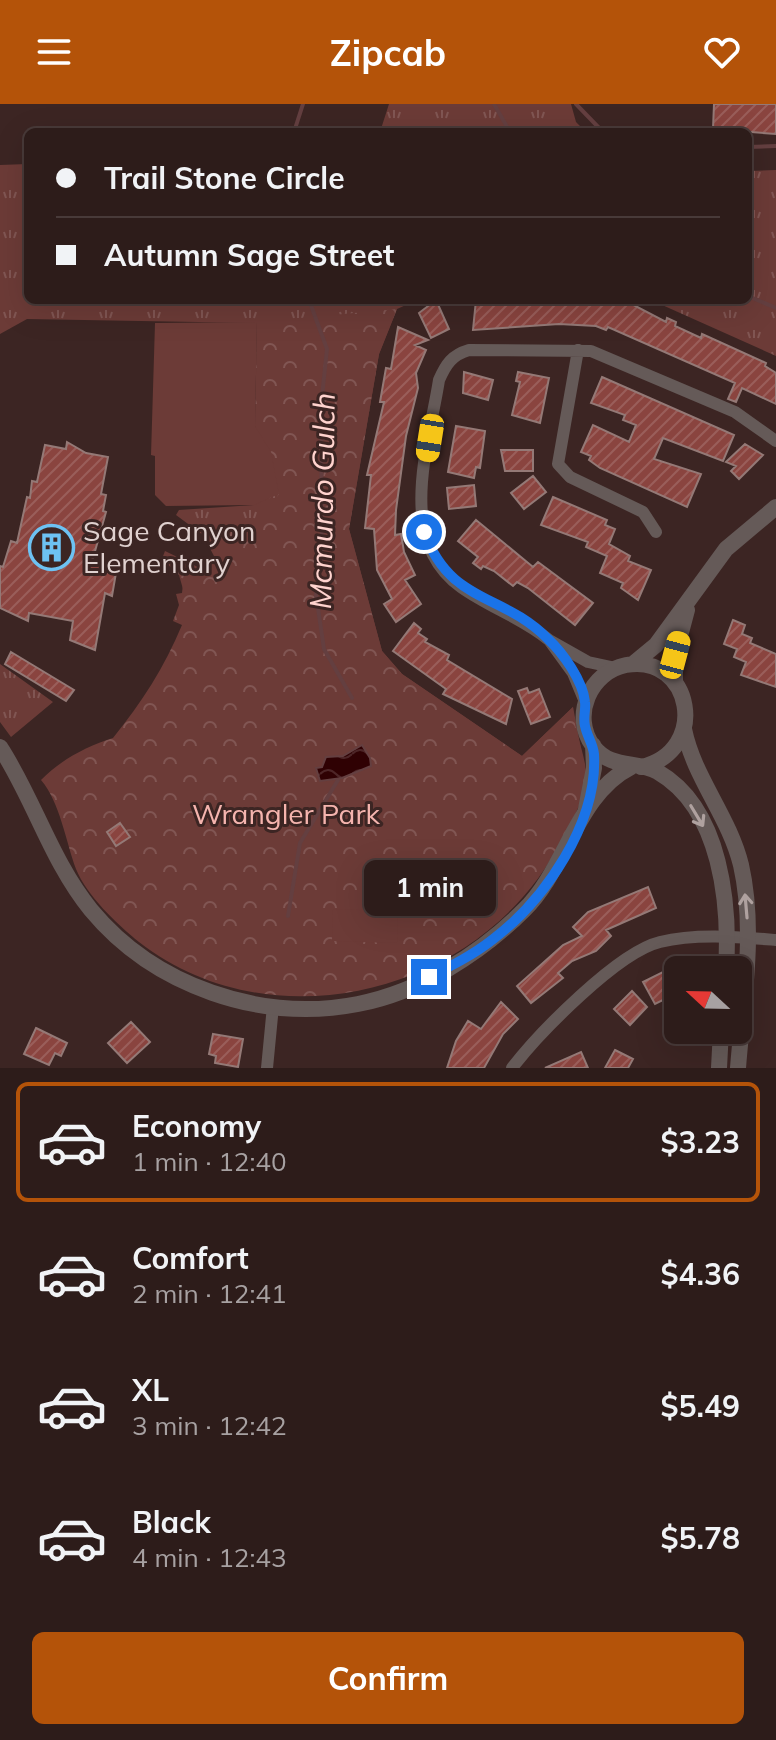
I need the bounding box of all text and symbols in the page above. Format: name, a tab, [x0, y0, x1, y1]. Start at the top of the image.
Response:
icon: menu	[32, 30, 76, 74]
text: Zipcab	[330, 30, 446, 75]
icon: heart	[700, 30, 744, 74]
text: Trail Stone Circle	[104, 159, 345, 197]
text: Autumn Sage Street	[104, 236, 395, 274]
water label: Mcmurdo Gulch	[301, 392, 343, 610]
car	[414, 412, 446, 464]
place label: Sage Canyon Elementary	[83, 513, 256, 580]
route start	[406, 514, 442, 550]
building icon: Sage Canyon Elementary	[28, 523, 76, 571]
car	[657, 629, 693, 681]
park label: Wrangler Park	[192, 796, 381, 831]
one-way arrow	[690, 804, 706, 827]
callout: 1 min	[363, 861, 495, 917]
text: 1 min	[396, 871, 464, 904]
one-way arrow	[738, 894, 753, 920]
north arrow	[664, 956, 752, 1044]
map controls	[664, 956, 752, 1044]
route end	[411, 959, 447, 995]
icon: car	[36, 1106, 108, 1178]
text: Economy	[132, 1107, 261, 1145]
text: $3.23	[661, 1123, 740, 1161]
text: 1 min · 12:40	[132, 1145, 287, 1178]
icon: car	[36, 1238, 108, 1310]
text: Comfort	[132, 1239, 249, 1277]
text: $4.36	[661, 1255, 740, 1293]
text: 2 min · 12:41	[132, 1277, 287, 1310]
icon: car	[36, 1370, 108, 1442]
text: XL	[132, 1371, 169, 1409]
text: $5.49	[661, 1387, 740, 1425]
text: 3 min · 12:42	[132, 1409, 287, 1442]
icon: car	[36, 1502, 108, 1574]
text: Black	[132, 1503, 211, 1541]
text: $5.78	[661, 1519, 740, 1557]
text: 4 min · 12:43	[132, 1541, 287, 1574]
button: Confirm	[32, 1632, 744, 1724]

